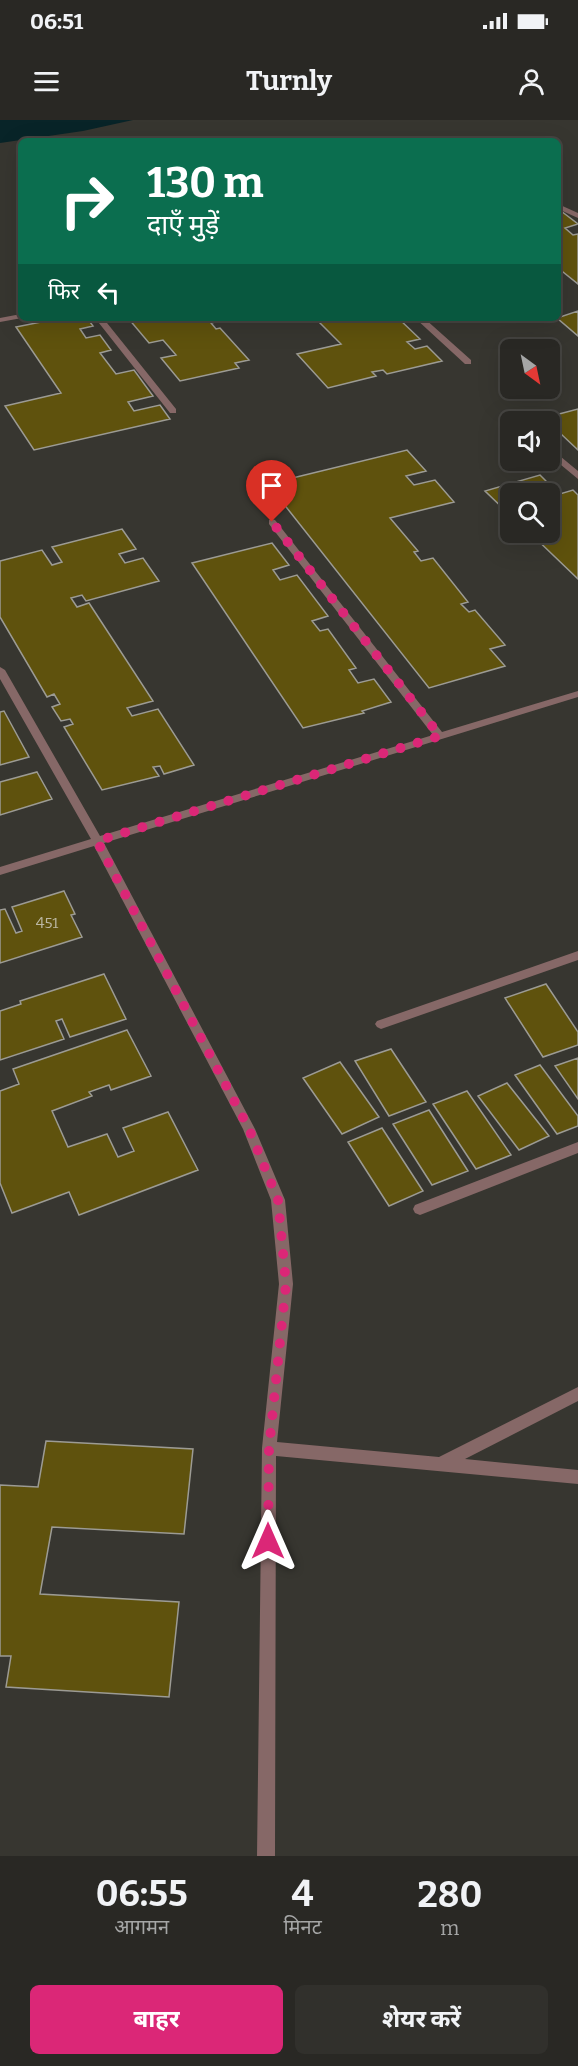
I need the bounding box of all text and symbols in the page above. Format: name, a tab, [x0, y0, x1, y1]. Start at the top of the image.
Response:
text: 06:51	[30, 8, 83, 35]
icon: menu	[30, 65, 63, 98]
text: Turnly	[246, 65, 332, 97]
icon: person	[515, 65, 548, 98]
text: 130 m	[147, 158, 264, 208]
icon: right	[48, 162, 126, 240]
text: दाएँ मुड़ें	[147, 209, 219, 241]
icon: left	[92, 276, 125, 309]
text: फिर	[48, 278, 80, 305]
north arrow	[500, 339, 560, 399]
map controls	[500, 339, 560, 543]
button: sound	[500, 411, 560, 471]
pin	[246, 460, 297, 522]
icon: arrive	[255, 469, 288, 502]
button: search	[500, 483, 560, 543]
house number: 451	[36, 914, 58, 932]
position arrow	[236, 1509, 300, 1573]
text: 06:55	[96, 1872, 188, 1916]
text: 4	[292, 1872, 314, 1916]
text: 280	[417, 1873, 482, 1917]
text: आगमन	[114, 1915, 169, 1939]
text: मिनट	[283, 1915, 322, 1939]
text: m	[440, 1916, 459, 1940]
button: बाहर	[30, 1985, 283, 2054]
button: शेयर करें	[295, 1985, 548, 2054]

